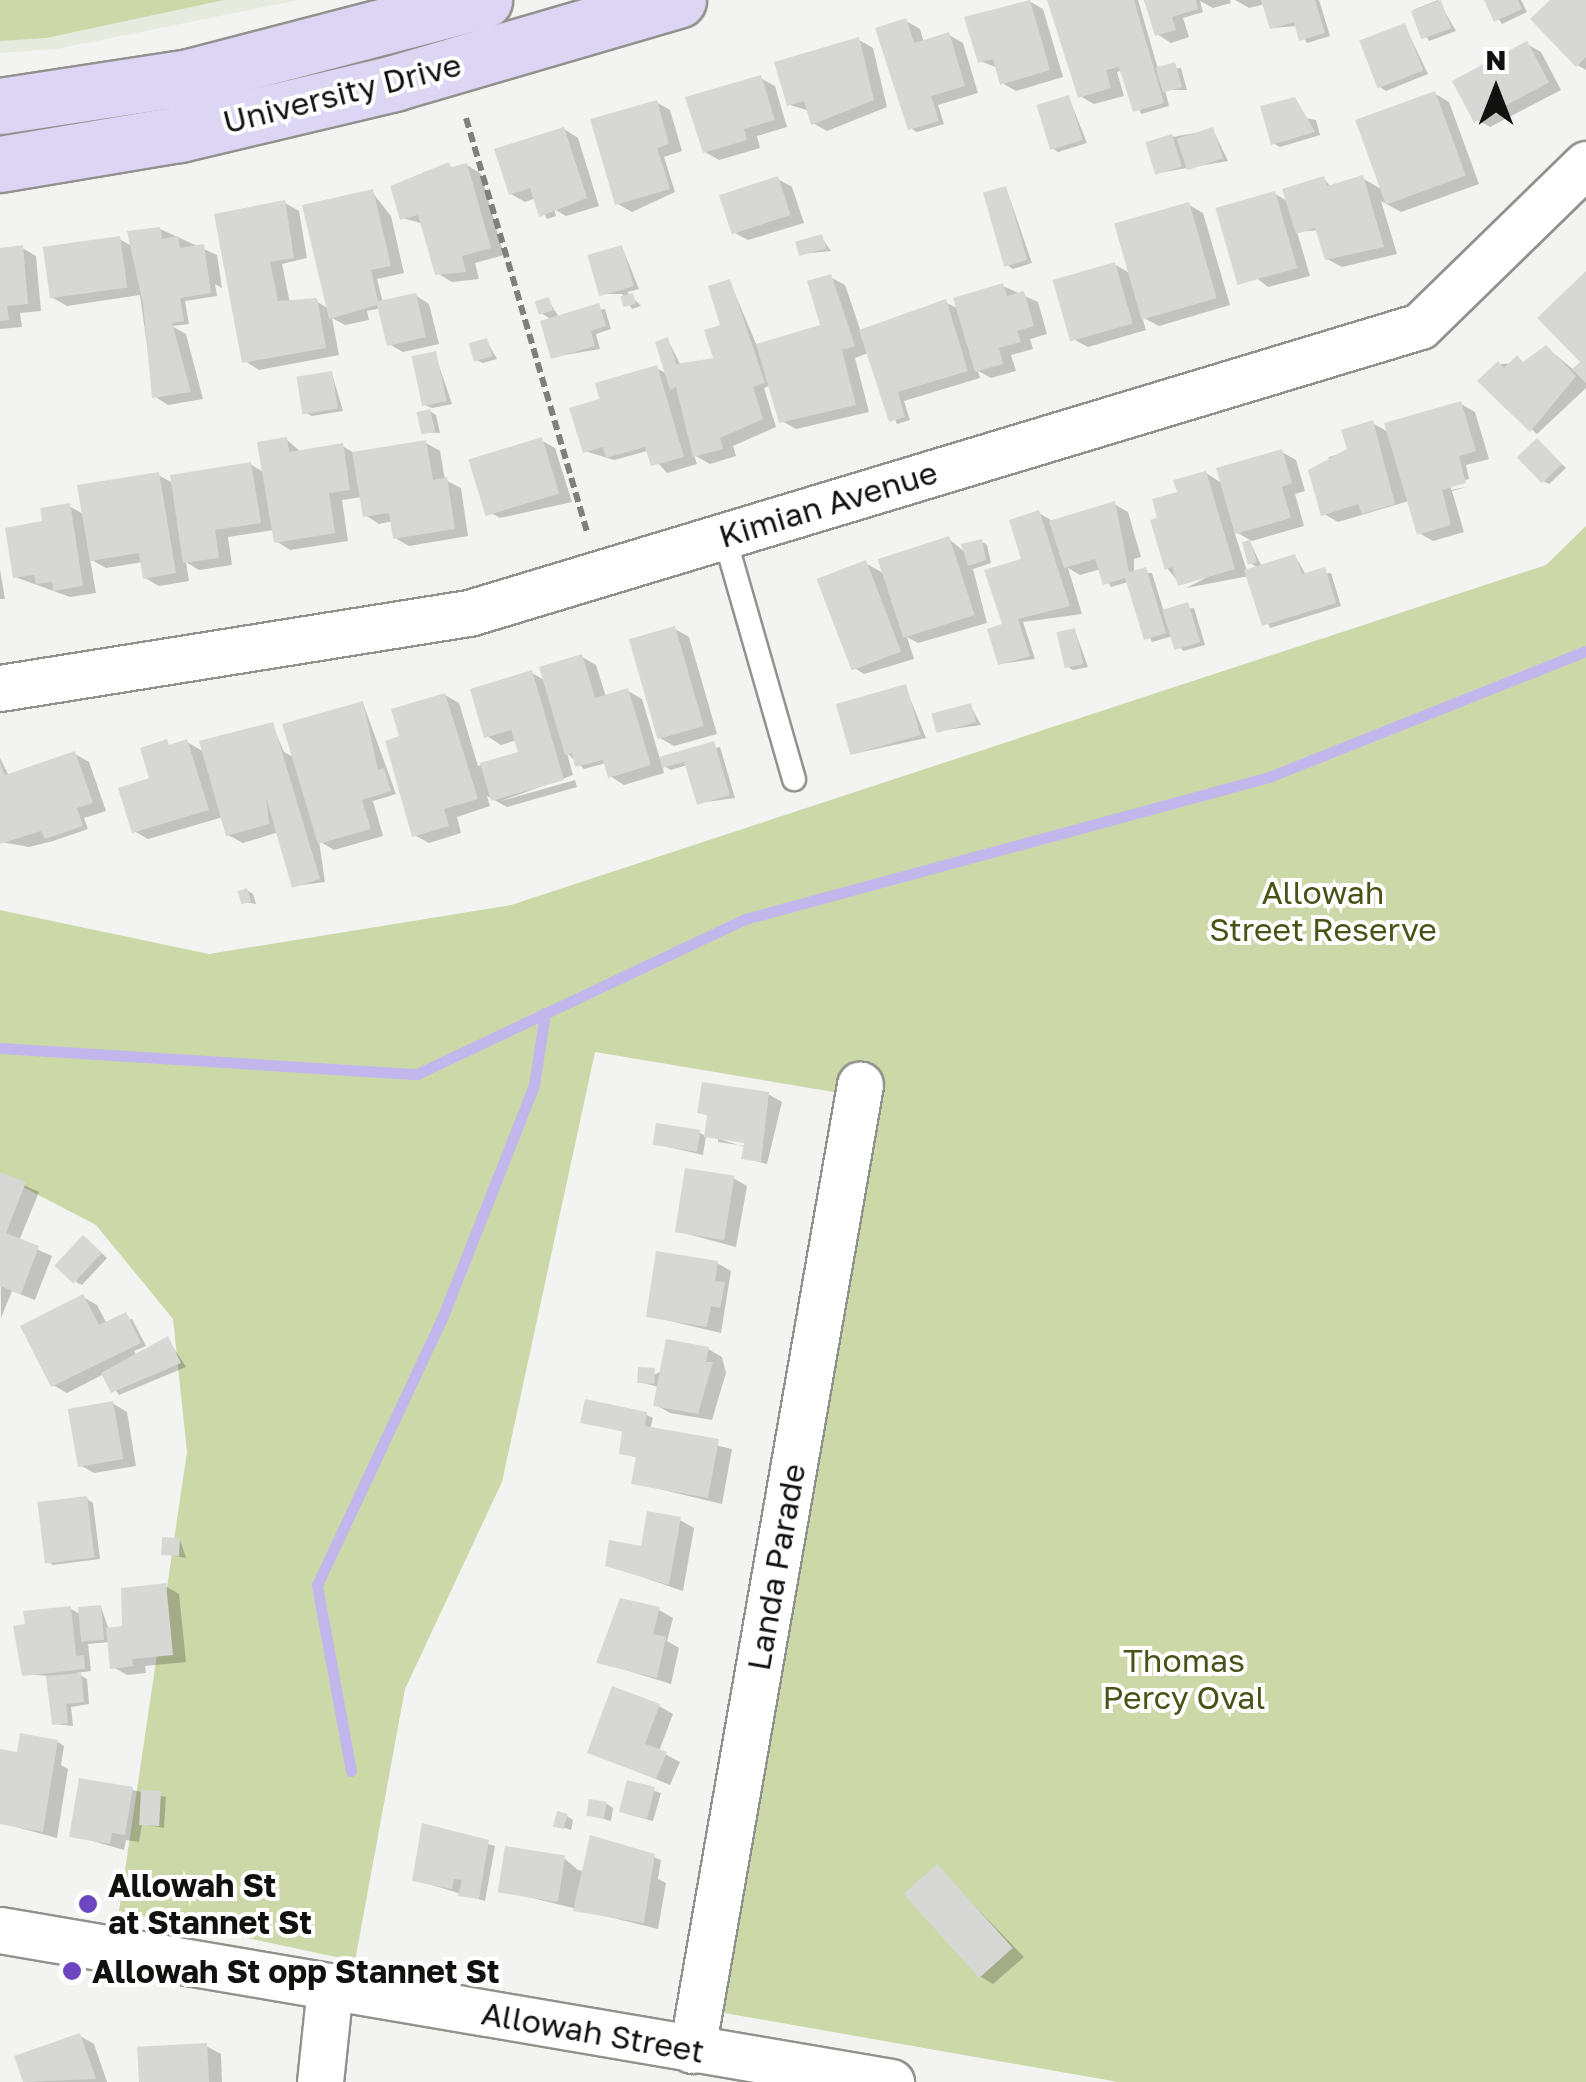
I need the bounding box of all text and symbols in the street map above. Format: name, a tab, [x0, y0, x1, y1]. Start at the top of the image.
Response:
north arrow	[1446, 40, 1546, 140]
text: N	[1485, 43, 1507, 76]
street label: University Drive	[219, 45, 465, 141]
street label: Kimian Avenue	[714, 453, 942, 555]
park label: Allowah Street Reserve	[1209, 874, 1437, 949]
street label: Landa Parade	[739, 1461, 813, 1673]
park label: Thomas Percy Oval	[1102, 1642, 1266, 1717]
place label: Allowah St at Stannet St	[108, 1867, 312, 1942]
marker: Allowah St at Stannet St	[77, 1893, 99, 1915]
place label: Allowah St opp Stannet St	[92, 1952, 500, 1990]
marker: Allowah St opp Stannet St	[61, 1960, 83, 1982]
street label: Allowah Street	[479, 1994, 707, 2070]

